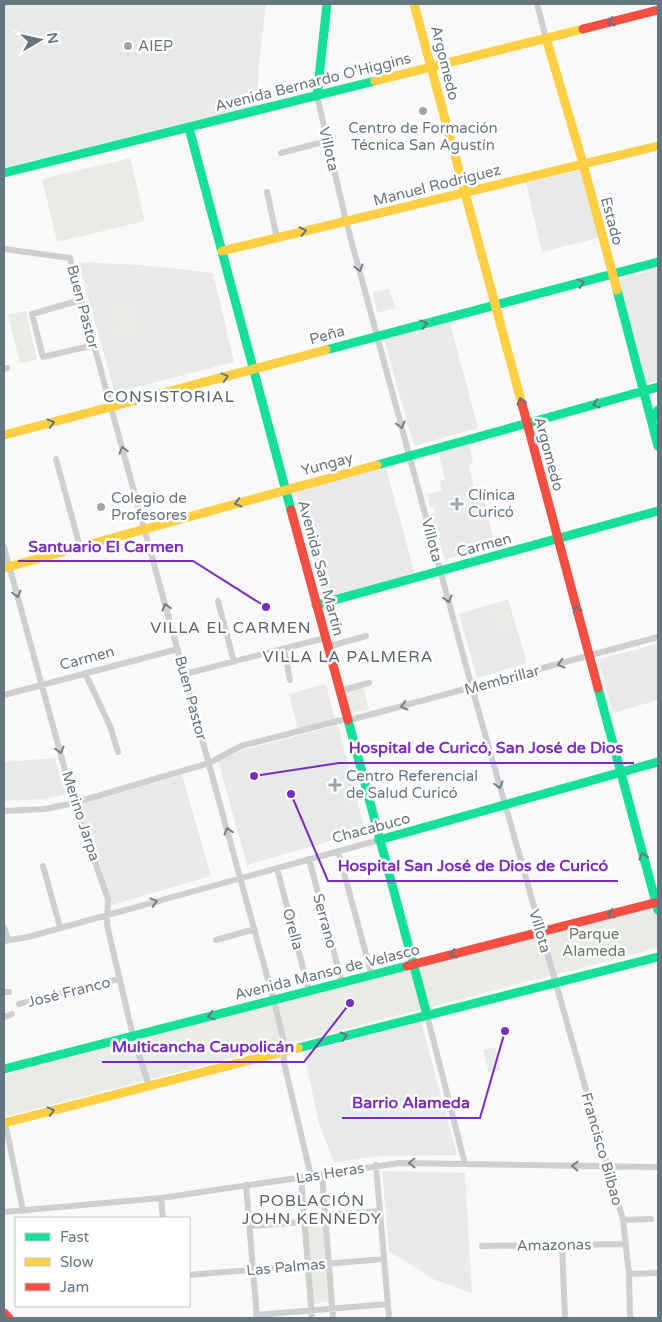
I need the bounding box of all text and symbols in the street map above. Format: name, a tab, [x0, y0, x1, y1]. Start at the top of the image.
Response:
north arrow	[15, 15, 65, 65]
one-way arrow	[606, 16, 615, 27]
street label: Argomedo	[427, 24, 463, 102]
text: N	[43, 31, 62, 45]
place label: AIEP	[138, 37, 173, 55]
marker: AIEP	[122, 40, 134, 52]
street label: Avenida Bernardo O'Higgins	[213, 49, 413, 115]
marker: Centro de Formación Técnica San Agustín	[417, 105, 429, 117]
place label: Centro de Formación Técnica San Agustín	[348, 119, 498, 154]
street label: Villota	[315, 125, 343, 173]
street label: Manuel Rodríguez	[371, 160, 503, 210]
street label: Estado	[597, 195, 627, 247]
one-way arrow	[299, 227, 307, 237]
street label: Buen Pastor	[63, 263, 103, 351]
one-way arrow	[353, 264, 363, 272]
one-way arrow	[577, 278, 585, 288]
one-way arrow	[420, 319, 429, 330]
street label: Peña	[307, 322, 347, 348]
one-way arrow	[220, 372, 229, 383]
district label: CONSISTORIAL	[103, 387, 235, 407]
one-way arrow	[516, 398, 526, 406]
one-way arrow	[592, 398, 601, 409]
street label: Argomedo	[530, 415, 568, 493]
one-way arrow	[46, 418, 55, 429]
one-way arrow	[395, 421, 406, 430]
one-way arrow	[118, 446, 128, 455]
street label: Yungay	[299, 448, 355, 480]
place label: Clínica Curicó	[468, 486, 515, 521]
place label: Colegio de Profesores	[111, 489, 187, 524]
one-way arrow	[235, 497, 243, 507]
marker: Clínica Curicó	[450, 497, 464, 511]
street label: Avenida San Martín	[294, 498, 348, 638]
marker: Colegio de Profesores	[95, 501, 107, 513]
street label: Villota	[418, 516, 446, 564]
street label: Carmen	[455, 529, 513, 561]
callout: Santuario El Carmen	[18, 530, 193, 561]
text: Santuario El Carmen	[28, 537, 184, 557]
one-way arrow	[11, 589, 21, 597]
one-way arrow	[442, 595, 453, 603]
one-way arrow	[162, 603, 172, 611]
one-way arrow	[572, 604, 583, 613]
district label: VILLA EL CARMEN	[150, 618, 312, 638]
street label: Carmen	[58, 642, 116, 674]
district label: VILLA LA PALMERA	[262, 647, 434, 667]
street label: Buen Pastor	[171, 654, 211, 742]
one-way arrow	[556, 658, 565, 669]
street label: Membrillar	[462, 661, 542, 699]
one-way arrow	[399, 700, 408, 711]
callout: Hospital de Curicó, San José de Dios	[339, 732, 634, 763]
text: Hospital de Curicó, San José de Dios	[349, 738, 624, 758]
one-way arrow	[54, 746, 65, 755]
place label: Centro Referencial de Salud Curicó	[346, 767, 478, 802]
street label: Merino Jarpa	[58, 769, 104, 863]
marker: Centro Referencial de Salud Curicó	[328, 778, 342, 792]
one-way arrow	[494, 781, 504, 789]
street label: Chacabuco	[330, 809, 412, 847]
one-way arrow	[224, 827, 234, 835]
callout: Hospital San José de Dios de Curicó	[328, 850, 618, 881]
one-way arrow	[639, 852, 649, 860]
text: Hospital San José de Dios de Curicó	[338, 856, 608, 876]
street label: Serrano	[309, 892, 341, 950]
one-way arrow	[150, 897, 158, 907]
street label: Orella	[279, 906, 307, 952]
street label: Villota	[525, 907, 555, 955]
one-way arrow	[606, 908, 615, 919]
park label: Parque Alameda	[562, 925, 626, 960]
street label: Avenida Manso de Velasco	[233, 940, 421, 1004]
one-way arrow	[449, 948, 458, 959]
street label: José Franco	[26, 973, 112, 1011]
one-way arrow	[207, 1010, 216, 1021]
callout: Multicancha Caupolicán	[102, 1031, 304, 1062]
one-way arrow	[340, 1031, 349, 1042]
text: Multicancha Caupolicán	[112, 1037, 294, 1057]
callout: Barrio Alameda	[342, 1087, 480, 1118]
street label: Francisco Bilbao	[577, 1090, 627, 1208]
text: Barrio Alameda	[352, 1093, 470, 1113]
one-way arrow	[46, 1106, 55, 1116]
one-way arrow	[408, 1157, 416, 1168]
street label: Las Heras	[294, 1159, 366, 1187]
one-way arrow	[570, 1161, 578, 1172]
district label: POBLACIÓN JOHN KENNEDY	[242, 1191, 382, 1229]
legend	[15, 1217, 190, 1307]
text: Fast	[60, 1228, 90, 1246]
street label: Amazonas	[517, 1235, 591, 1255]
text: Slow	[60, 1253, 94, 1271]
street label: Las Palmas	[246, 1255, 326, 1279]
text: Jam	[60, 1278, 89, 1296]

